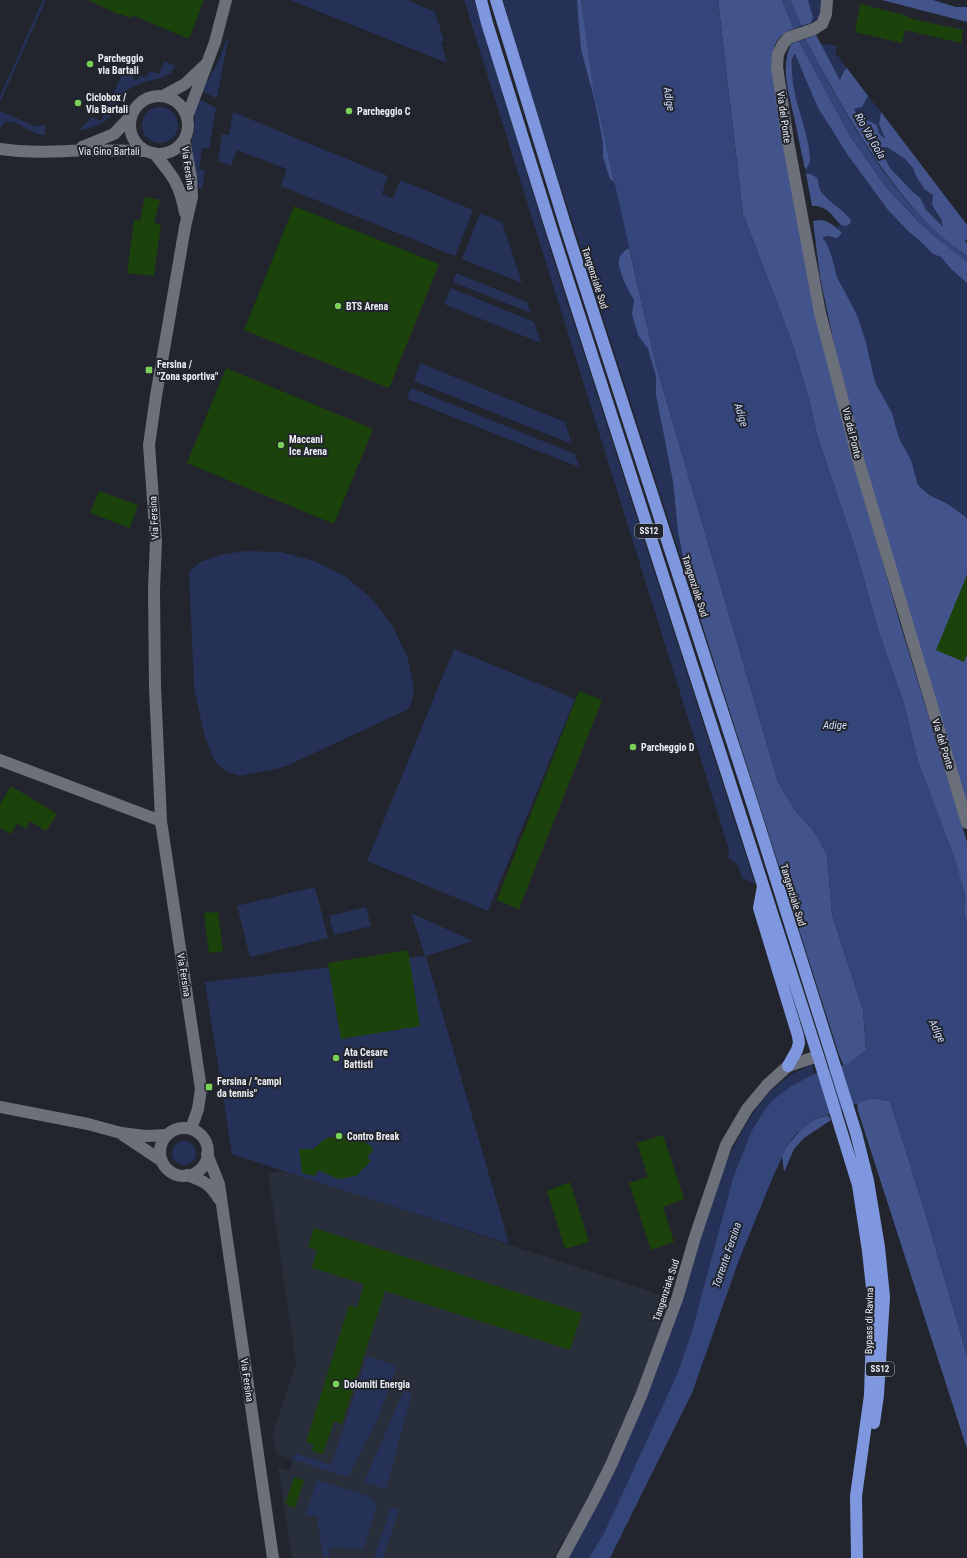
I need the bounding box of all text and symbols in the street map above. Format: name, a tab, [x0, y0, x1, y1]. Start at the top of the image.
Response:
place label: Parcheggio via Bartali	[98, 53, 143, 76]
marker: Parcheggio via Bartali	[85, 59, 95, 69]
water label: Adige	[660, 85, 677, 112]
street label: Via del Ponte	[775, 90, 793, 144]
place label: Ciclobox / Via Bartali	[86, 92, 128, 115]
marker: Ciclobox / Via Bartali	[73, 98, 83, 108]
marker: Parcheggio C	[344, 106, 354, 116]
place label: Parcheggio C	[357, 106, 411, 117]
water label: Rio Val Gola	[852, 111, 888, 161]
street label: Via Fersina	[179, 145, 197, 191]
street label: Via Gino Bartali	[78, 146, 140, 157]
street label: Tangenziale Sud	[580, 246, 610, 310]
marker: BTS Arena	[333, 301, 343, 311]
place label: BTS Arena	[346, 301, 388, 312]
place label: Fersina / "Zona sportiva"	[157, 359, 218, 382]
marker: Fersina / "Zona sportiva"	[144, 365, 154, 375]
water label: Adige	[731, 401, 751, 428]
street label: Via del Ponte	[840, 406, 864, 460]
place label: Maccani Ice Arena	[289, 434, 327, 457]
marker: Maccani Ice Arena	[276, 440, 286, 450]
street label: Via Fersina	[147, 496, 161, 540]
road number: SS12	[635, 524, 663, 538]
street label: Tangenziale Sud	[680, 554, 710, 618]
street label: Via del Ponte	[930, 717, 956, 771]
water label: Adige	[822, 719, 847, 732]
marker: Parcheggio D	[628, 742, 638, 752]
place label: Parcheggio D	[641, 742, 695, 753]
street label: Tangenziale Sud	[778, 863, 808, 927]
street label: Via Fersina	[175, 952, 193, 998]
water label: Adige	[925, 1016, 948, 1045]
place label: Ata Cesare Battisti	[344, 1047, 388, 1070]
marker: Ata Cesare Battisti	[331, 1053, 341, 1063]
place label: Fersina / "campi da tennis"	[217, 1076, 282, 1099]
marker: Fersina / "campi da tennis"	[204, 1082, 214, 1092]
marker: Contro Break	[334, 1131, 344, 1141]
place label: Contro Break	[347, 1131, 399, 1142]
water label: Torrente Fersina	[710, 1221, 744, 1289]
street label: Tangenziale Sud	[651, 1258, 681, 1322]
street label: Bypass di Ravina	[863, 1287, 875, 1354]
street label: Via Fersina	[238, 1357, 256, 1403]
road number: SS12	[866, 1362, 894, 1376]
marker: Dolomiti Energia	[331, 1379, 341, 1389]
place label: Dolomiti Energia	[344, 1379, 410, 1390]

